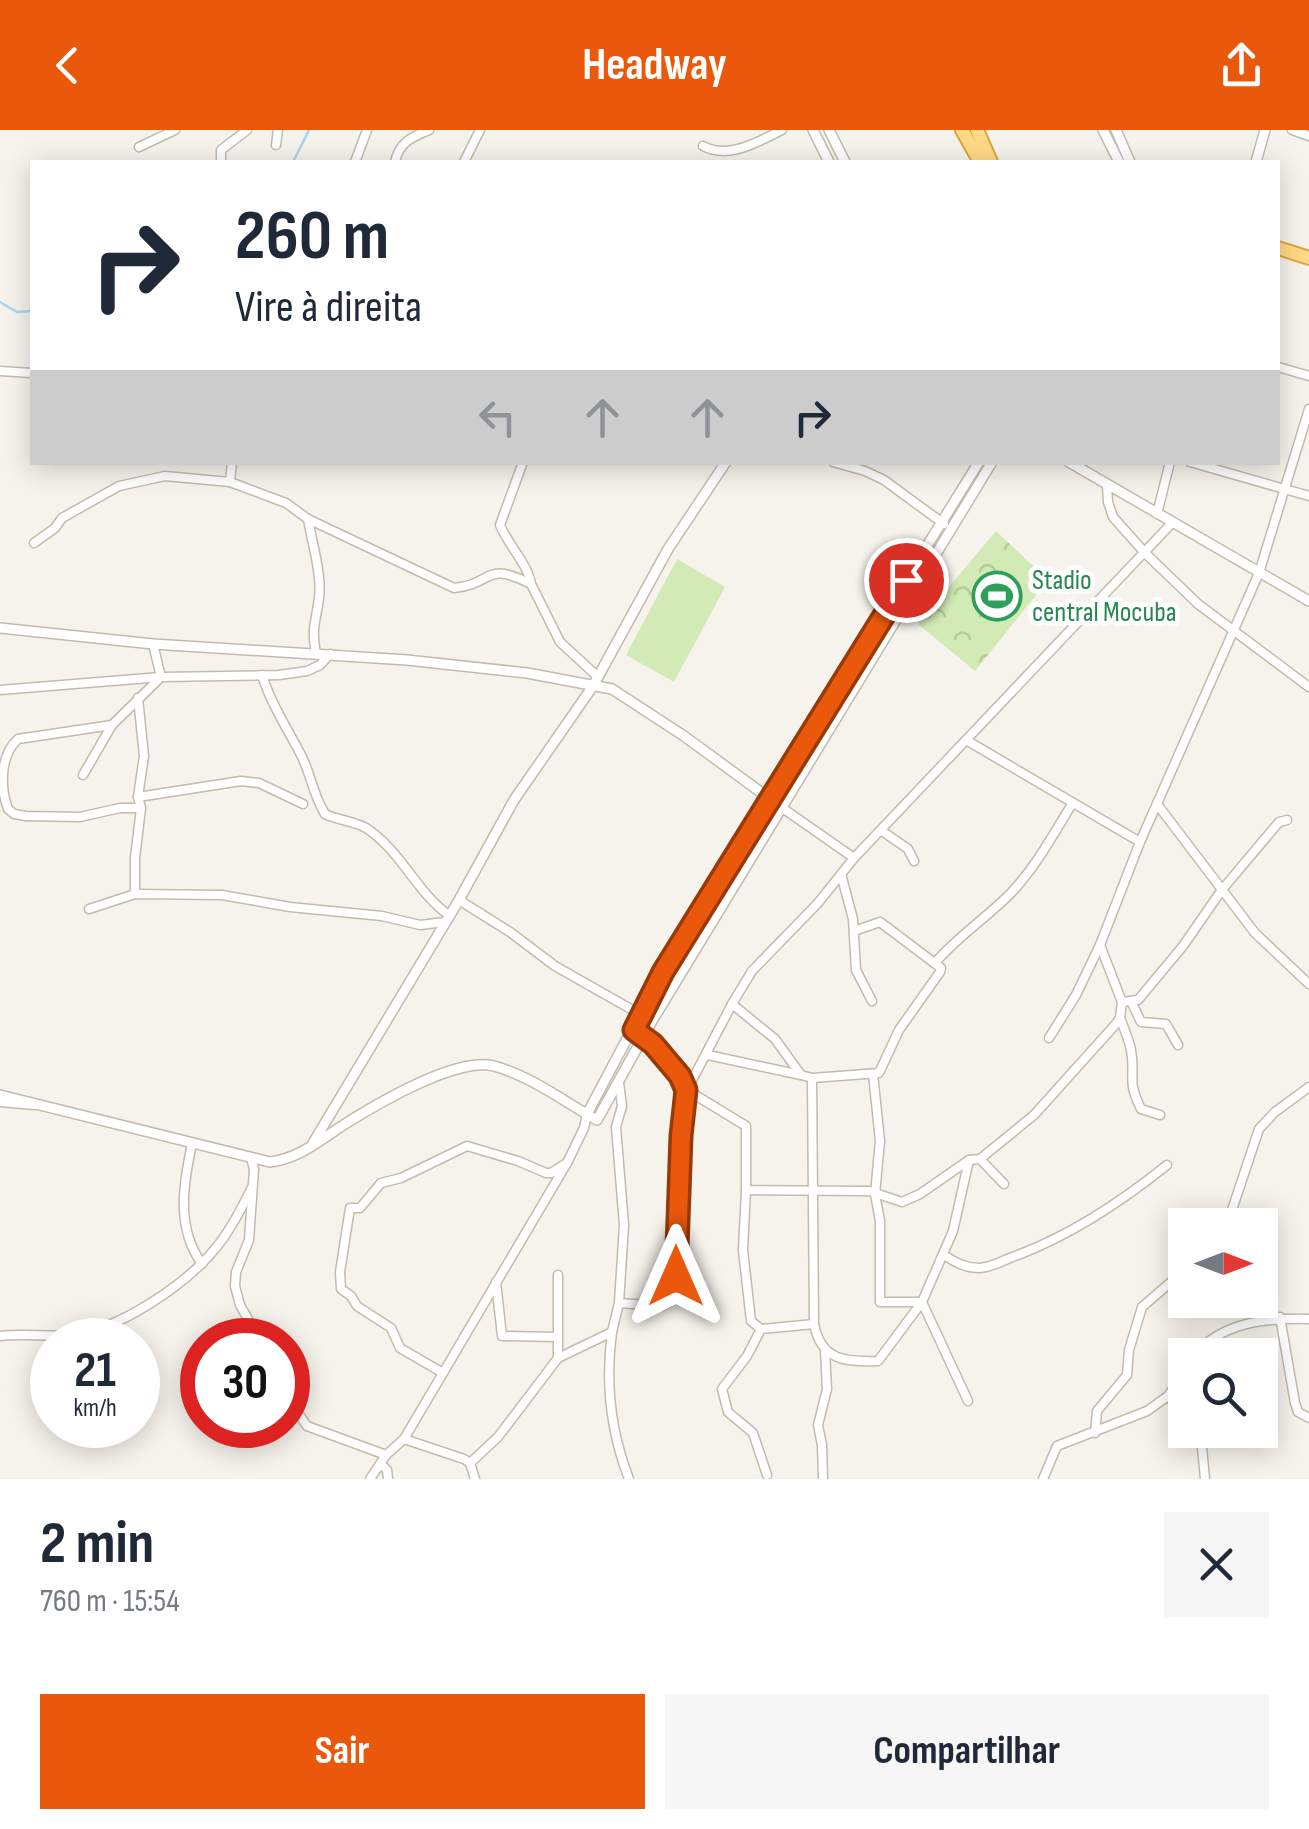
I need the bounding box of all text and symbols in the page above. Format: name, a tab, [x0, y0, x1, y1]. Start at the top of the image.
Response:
icon: back	[40, 38, 95, 93]
text: Headway	[582, 38, 727, 93]
icon: share	[1214, 38, 1269, 93]
text: 260 m	[235, 195, 389, 279]
icon: right	[70, 200, 200, 330]
text: Vire à direita	[235, 280, 422, 335]
icon: left	[470, 390, 525, 445]
icon: ahead	[575, 390, 630, 445]
icon: ahead	[680, 390, 735, 445]
icon: right	[785, 390, 840, 445]
pin	[864, 538, 949, 623]
icon: arrive	[879, 553, 934, 608]
place label: Stadio central Mocuba	[1032, 564, 1177, 629]
sports icon: Stadio central Mocuba	[971, 570, 1023, 622]
north arrow	[1168, 1208, 1278, 1318]
map controls	[1168, 1208, 1278, 1448]
position arrow	[624, 1224, 728, 1328]
speed limit sign: 30	[180, 1318, 310, 1448]
button: search	[1168, 1338, 1278, 1448]
text: 21	[74, 1341, 116, 1401]
text: km/h	[73, 1393, 117, 1424]
text: 2 min	[40, 1508, 154, 1580]
button: close	[1164, 1512, 1269, 1617]
text: 760 m · 15:54	[40, 1582, 180, 1621]
button: Sair	[40, 1694, 645, 1809]
button: Compartilhar	[665, 1694, 1269, 1809]

